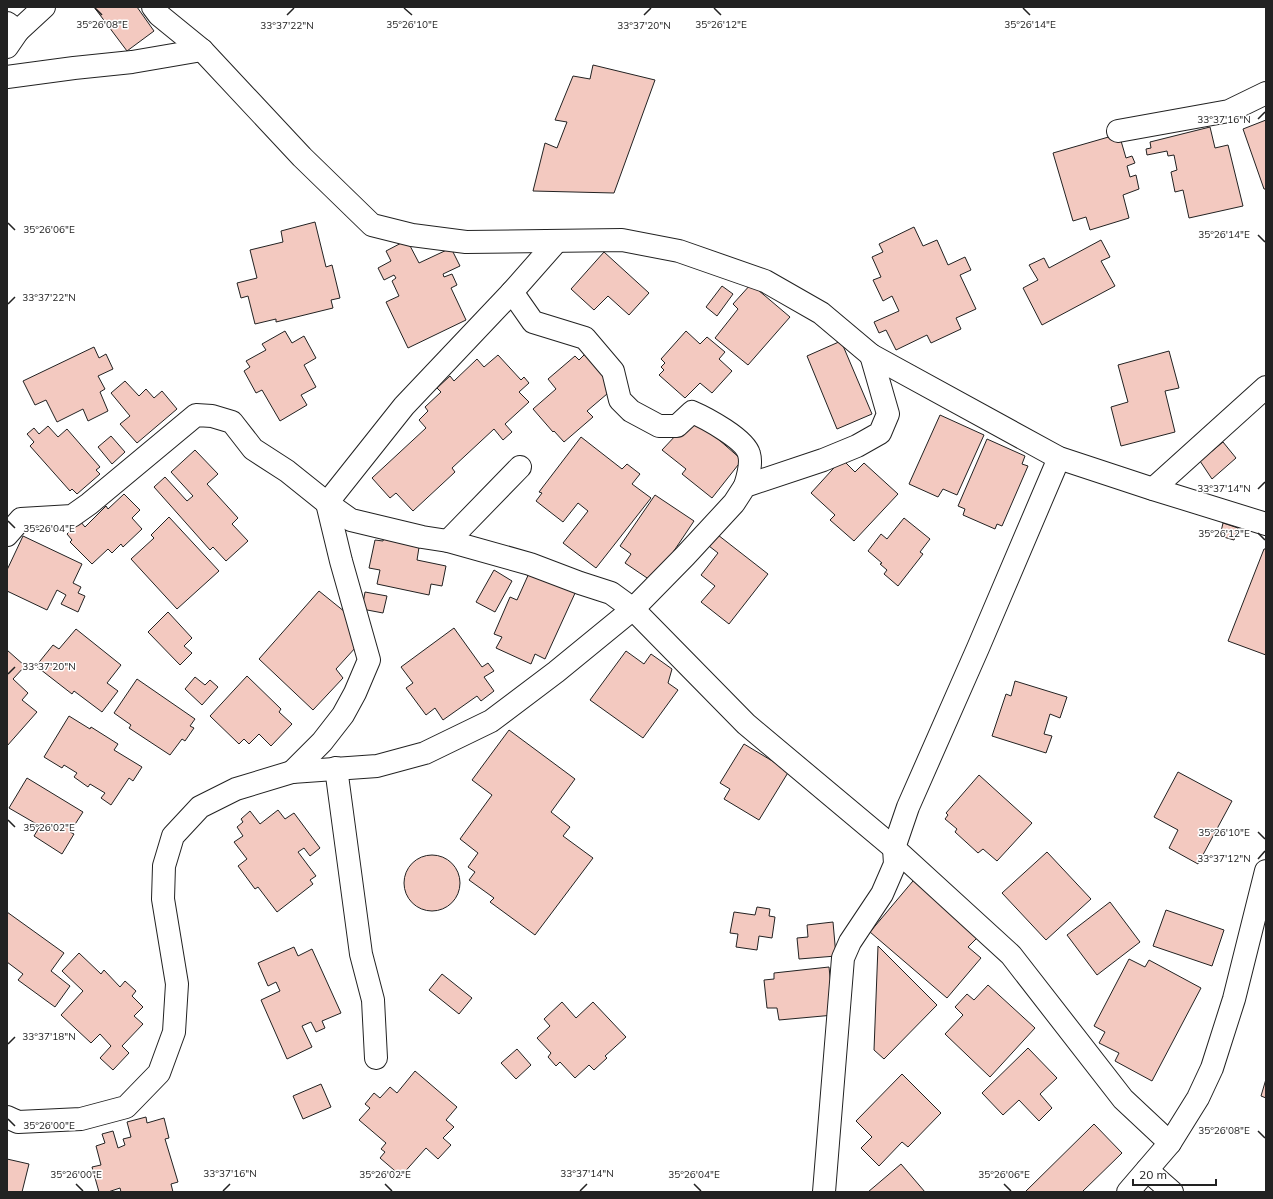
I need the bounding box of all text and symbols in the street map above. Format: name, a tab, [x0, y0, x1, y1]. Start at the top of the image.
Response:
text: 35°26'08"E	[76, 18, 128, 31]
text: 35°26'10"E	[386, 18, 438, 31]
text: 35°26'12"E	[695, 18, 747, 31]
text: 35°26'14"E	[1004, 18, 1056, 31]
text: 33°37'22"N	[260, 19, 314, 32]
text: 33°37'20"N	[617, 19, 671, 32]
text: 33°37'16"N	[1197, 113, 1251, 126]
text: 35°26'06"E	[23, 223, 75, 236]
text: 35°26'14"E	[1198, 228, 1250, 241]
text: 33°37'22"N	[22, 291, 76, 304]
text: 33°37'14"N	[1197, 482, 1251, 495]
text: 35°26'04"E	[23, 522, 75, 535]
text: 35°26'12"E	[1198, 527, 1250, 540]
text: 33°37'20"N	[22, 660, 76, 673]
text: 35°26'02"E	[23, 821, 75, 834]
text: 35°26'10"E	[1198, 826, 1250, 839]
text: 33°37'12"N	[1197, 852, 1251, 865]
text: 33°37'18"N	[22, 1030, 76, 1043]
text: 35°26'00"E	[23, 1119, 75, 1132]
text: 35°26'08"E	[1198, 1124, 1250, 1137]
scale bar	[1133, 1161, 1216, 1187]
text: 33°37'16"N	[203, 1167, 257, 1180]
text: 33°37'14"N	[560, 1167, 614, 1180]
text: 20 m	[1139, 1167, 1167, 1182]
text: 35°26'00"E	[50, 1168, 102, 1181]
text: 35°26'02"E	[359, 1168, 411, 1181]
text: 35°26'04"E	[668, 1168, 720, 1181]
text: 35°26'06"E	[978, 1168, 1030, 1181]

